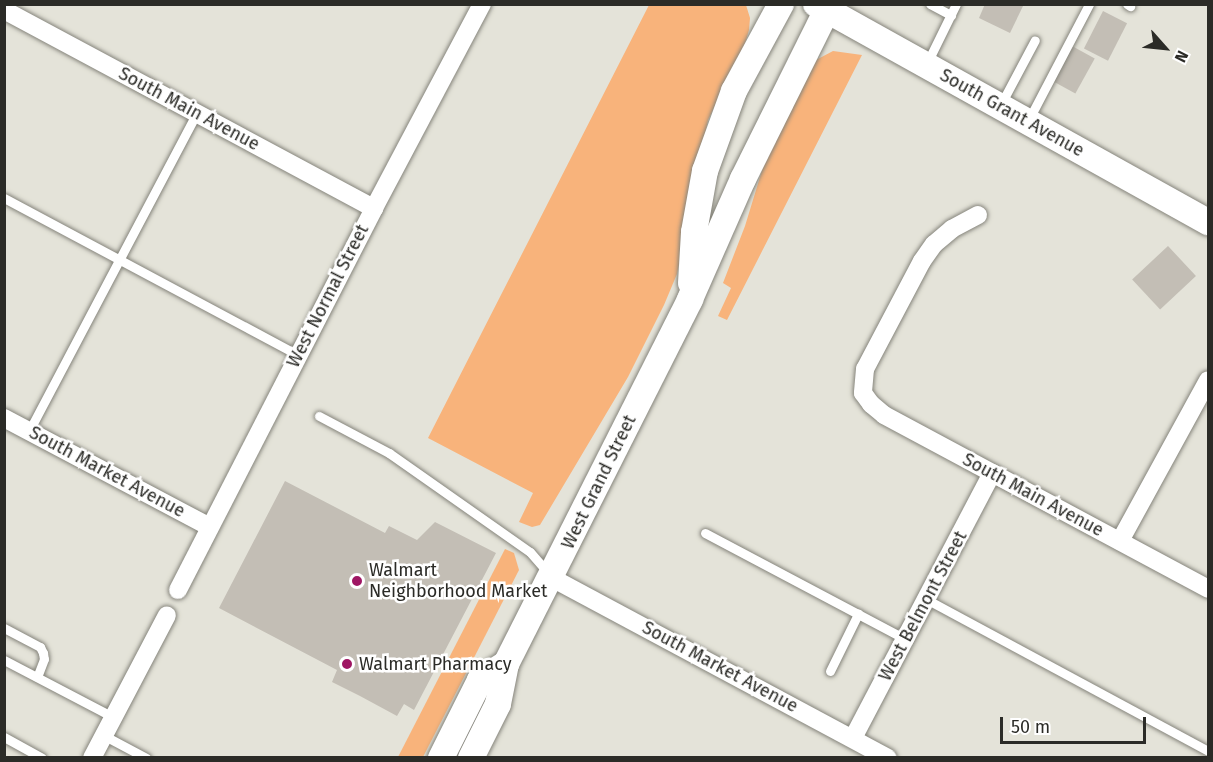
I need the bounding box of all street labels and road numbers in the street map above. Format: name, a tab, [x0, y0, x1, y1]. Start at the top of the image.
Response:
street label: South Main Avenue	[115, 63, 263, 155]
street label: South Grant Avenue	[936, 64, 1088, 162]
street label: West Normal Street	[283, 221, 373, 371]
street label: West Grand Street	[557, 411, 641, 553]
street label: South Market Avenue	[25, 422, 189, 522]
street label: South Main Avenue	[959, 449, 1107, 541]
street label: West Belmont Street	[874, 527, 972, 685]
street label: South Market Avenue	[638, 617, 802, 717]

